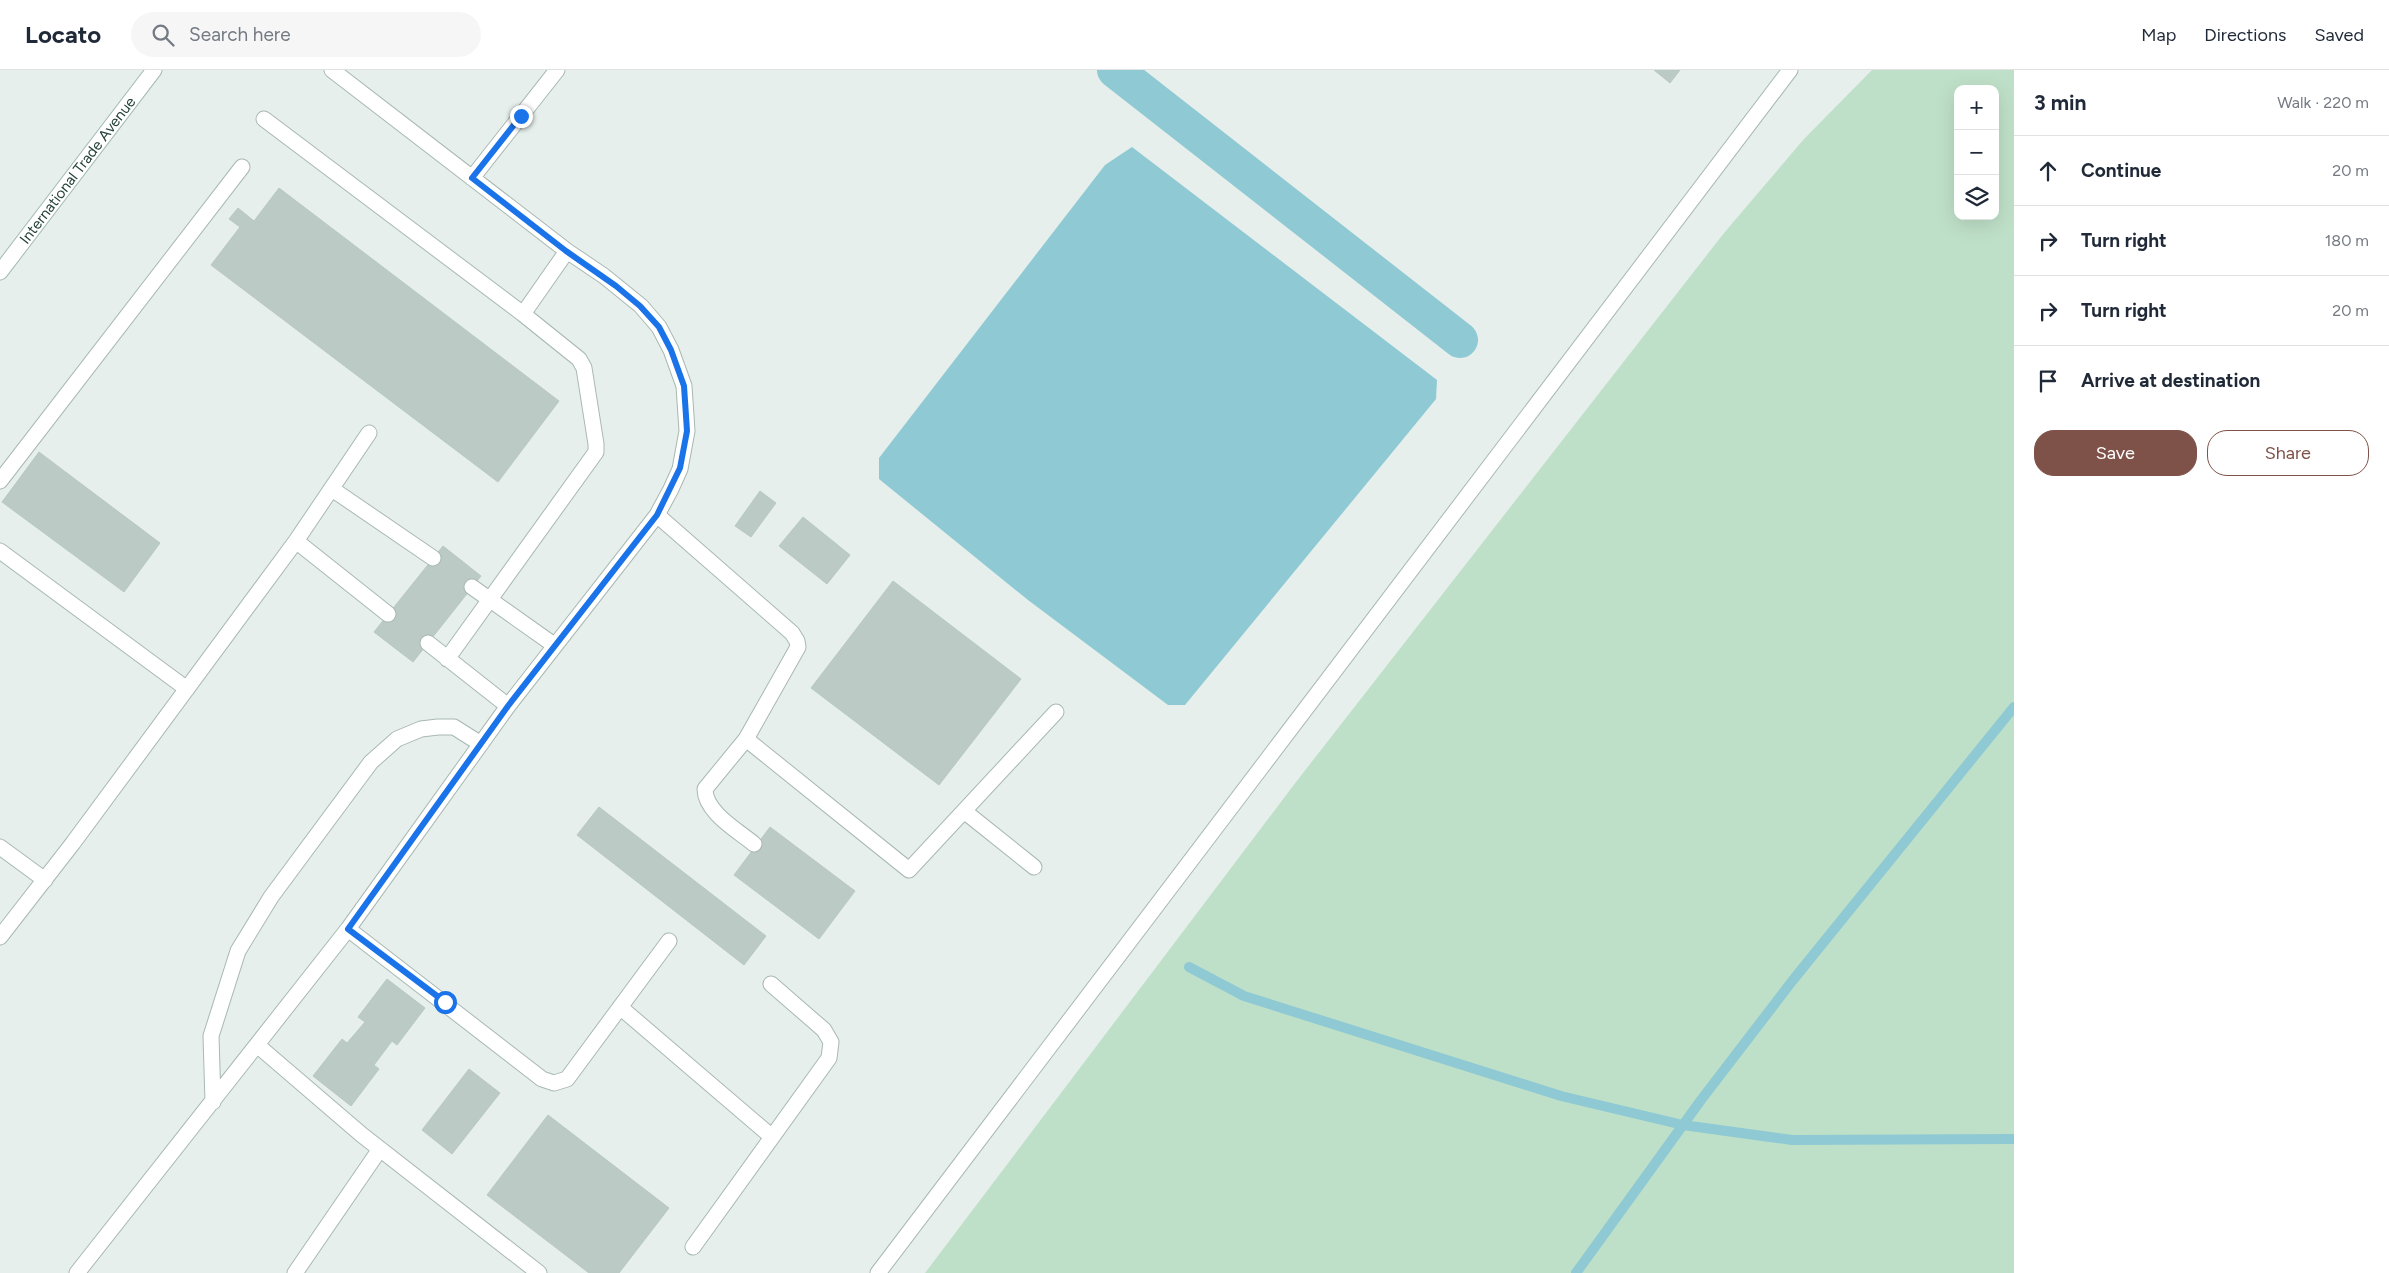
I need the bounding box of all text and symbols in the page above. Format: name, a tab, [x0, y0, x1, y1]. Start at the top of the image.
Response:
search box	[131, 12, 481, 57]
text: Locato	[25, 20, 101, 49]
icon: search	[149, 21, 177, 49]
text: Search here	[189, 23, 291, 46]
text: Map	[2141, 24, 2176, 46]
text: Directions	[2204, 24, 2286, 46]
text: Saved	[2314, 24, 2364, 46]
map controls	[1954, 85, 1999, 220]
button: +	[1954, 85, 1999, 130]
text: 3 min	[2034, 90, 2086, 115]
street label: International Trade Avenue	[16, 93, 139, 247]
text: Walk · 220 m	[2277, 93, 2369, 112]
route end	[510, 105, 533, 128]
button: −	[1954, 130, 1999, 175]
icon: ahead	[2034, 157, 2062, 185]
text: Continue	[2081, 159, 2161, 182]
text: 20 m	[2332, 161, 2369, 180]
button: layers	[1954, 175, 1999, 220]
icon: right	[2034, 227, 2062, 255]
text: Turn right	[2081, 229, 2167, 252]
text: 180 m	[2325, 231, 2369, 250]
icon: right	[2034, 297, 2062, 325]
text: Turn right	[2081, 299, 2167, 322]
text: 20 m	[2332, 301, 2369, 320]
icon: arrive	[2034, 367, 2062, 395]
text: Arrive at destination	[2081, 369, 2260, 392]
button: Save	[2034, 430, 2197, 476]
button: Share	[2207, 430, 2369, 476]
route start	[434, 991, 457, 1014]

